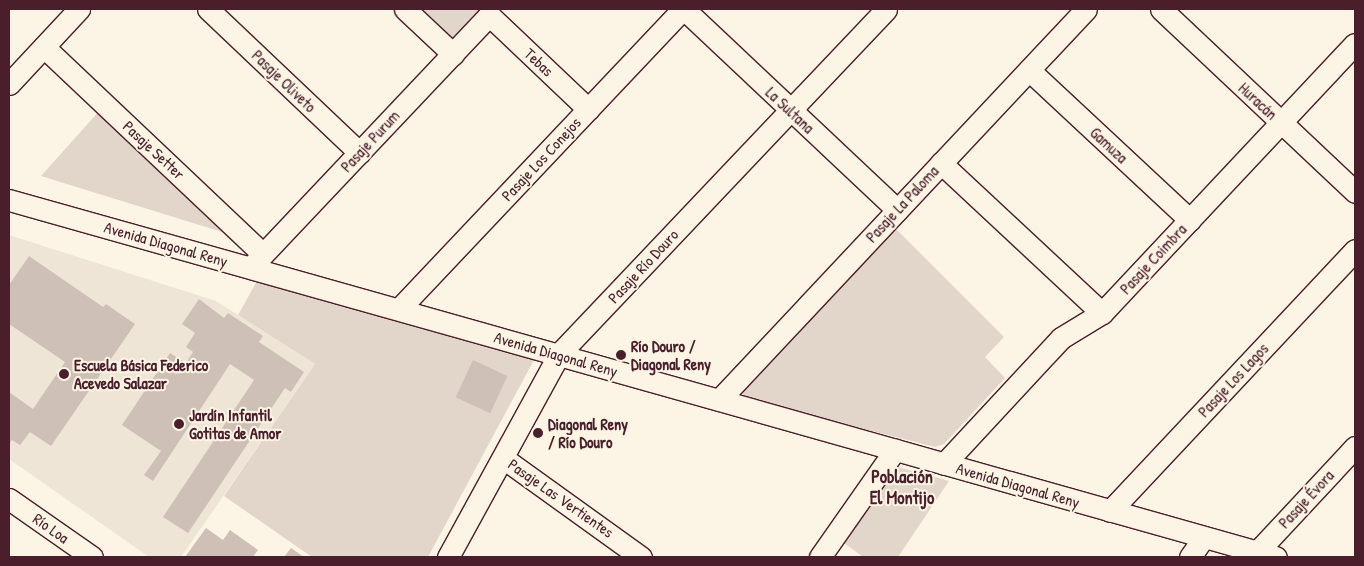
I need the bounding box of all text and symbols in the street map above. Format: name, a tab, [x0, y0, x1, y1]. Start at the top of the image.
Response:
street label: Tebas	[520, 44, 558, 80]
street label: Pasaje Oliveto	[248, 46, 320, 116]
street label: Huracán	[1235, 78, 1281, 124]
street label: La Sultana	[762, 83, 818, 137]
street label: Pasaje Purum	[336, 106, 404, 176]
street label: Pasaje Los Conejos	[497, 113, 585, 205]
street label: Pasaje Setter	[119, 117, 189, 183]
street label: Gamuza	[1086, 123, 1132, 167]
street label: Pasaje La Paloma	[862, 162, 942, 246]
street label: Avenida Diagonal Reny	[102, 217, 230, 271]
street label: Pasaje Coimbra	[1116, 220, 1190, 298]
street label: Pasaje Río Douro	[604, 225, 682, 307]
street label: Avenida Diagonal Reny	[492, 327, 620, 381]
place label: Río Douro / Diagonal Reny	[631, 336, 711, 374]
street label: Pasaje Los Lagos	[1194, 339, 1272, 421]
marker: Río Douro / Diagonal Reny	[615, 349, 627, 361]
place label: Escuela Básica Federico Acevedo Salazar	[74, 355, 208, 393]
marker: Escuela Básica Federico Acevedo Salazar	[58, 368, 70, 380]
place label: Jardín Infantil Gotitas de Amor	[189, 405, 281, 443]
place label: Diagonal Reny / Río Douro	[548, 414, 628, 452]
marker: Jardín Infantil Gotitas de Amor	[173, 418, 185, 430]
marker: Diagonal Reny / Río Douro	[532, 427, 544, 439]
street label: Pasaje Las Vertientes	[504, 454, 618, 542]
street label: Avenida Diagonal Reny	[954, 458, 1082, 512]
street label: Pasaje Évora	[1274, 466, 1338, 532]
district label: Población El Montijo	[870, 467, 934, 509]
street label: Río Loa	[29, 509, 73, 547]

